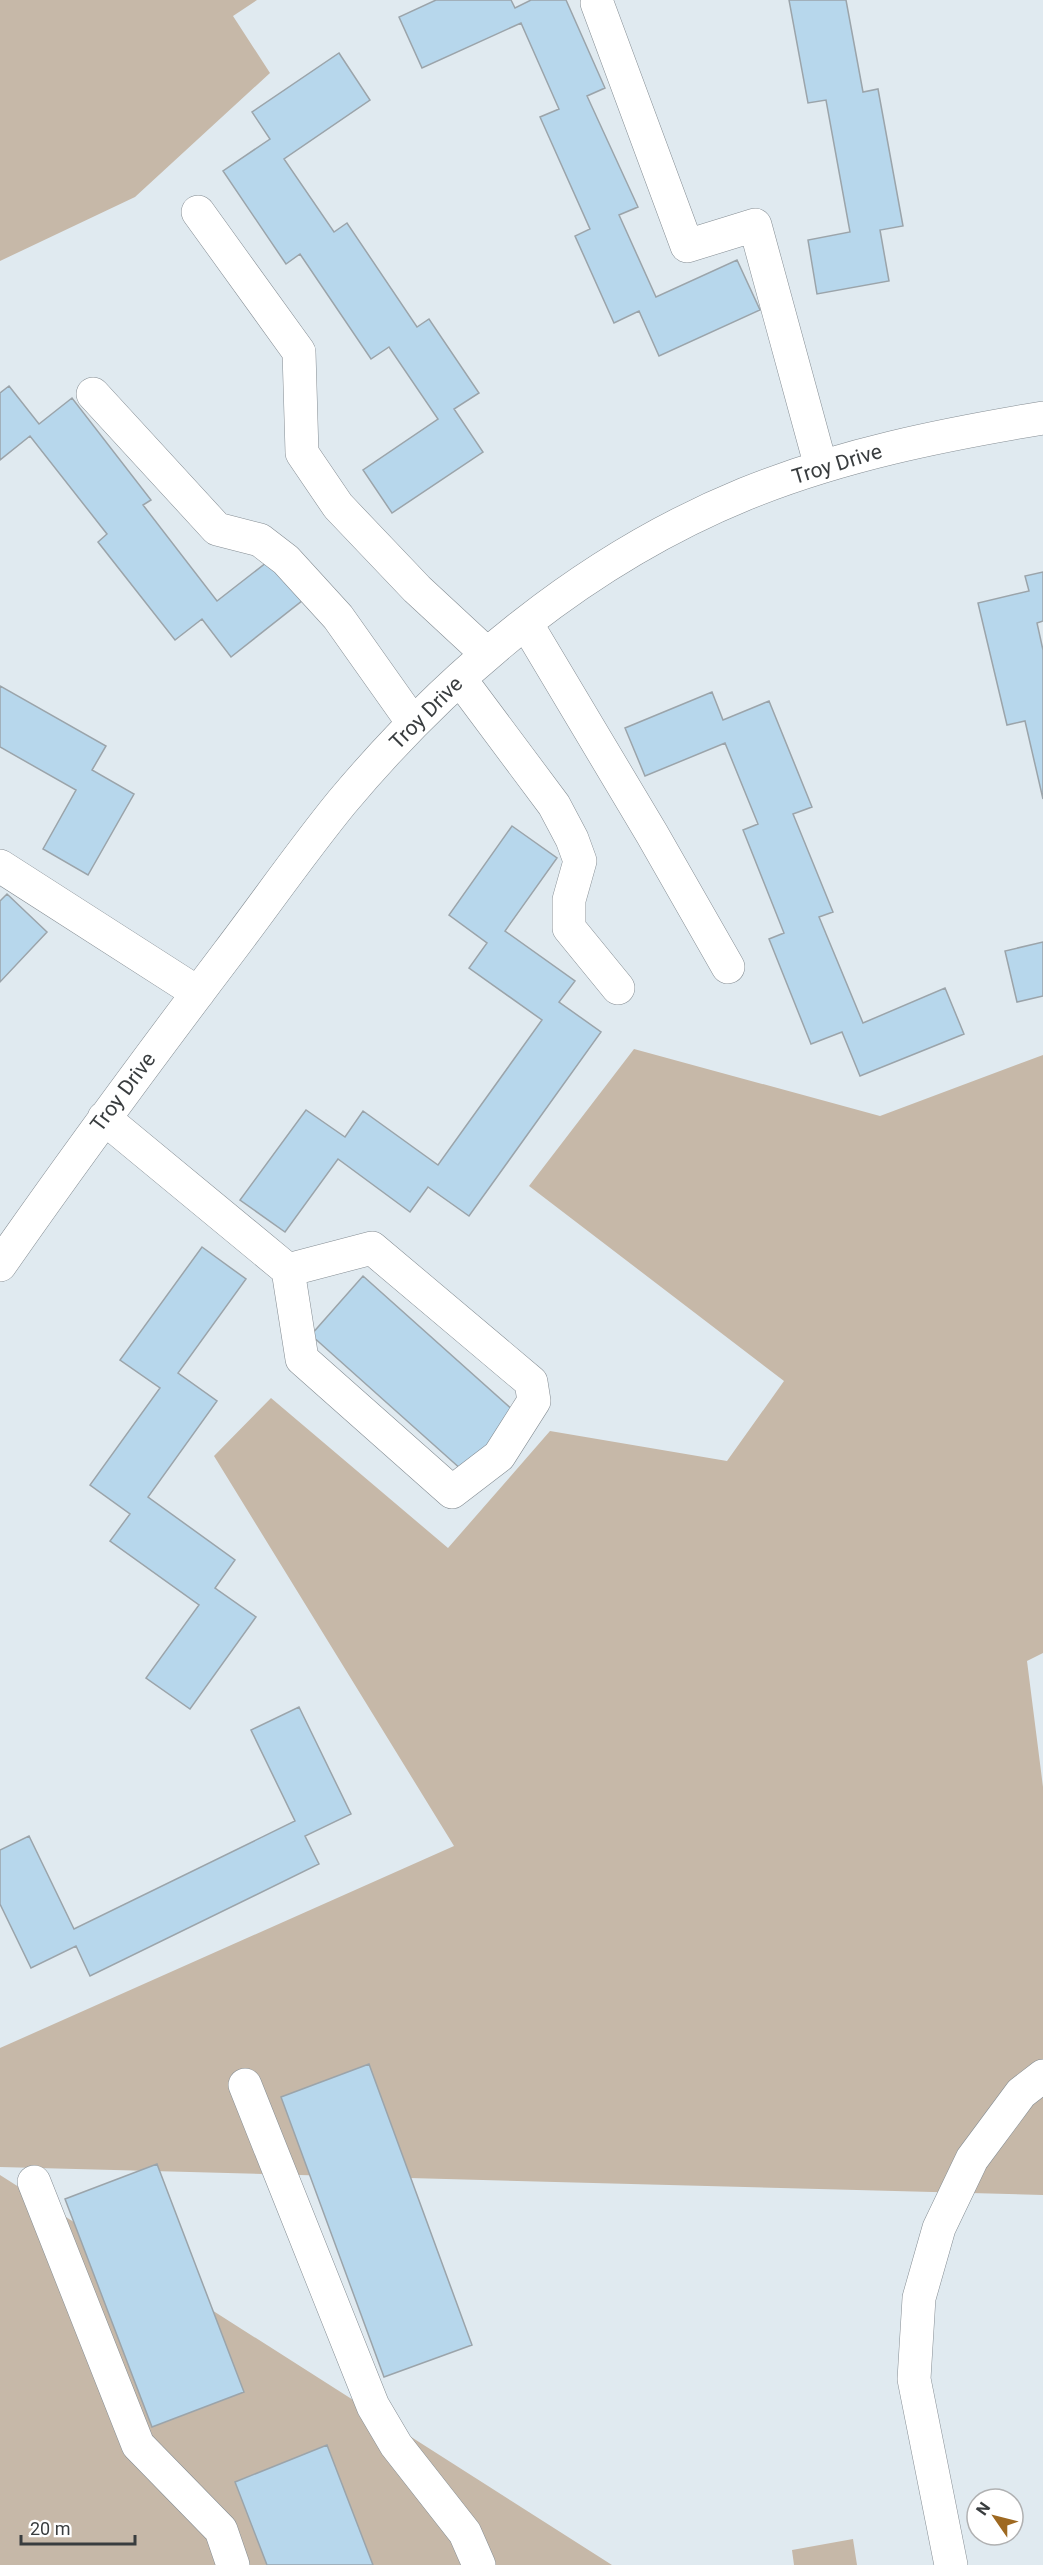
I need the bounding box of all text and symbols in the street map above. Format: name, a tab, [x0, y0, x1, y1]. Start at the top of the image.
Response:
street label: Troy Drive	[789, 439, 885, 489]
street label: Troy Drive	[385, 672, 467, 754]
street label: Troy Drive	[85, 1048, 161, 1136]
north arrow	[965, 2487, 1025, 2547]
text: N	[972, 2499, 994, 2519]
scale bar	[21, 2508, 135, 2546]
text: 20 m	[30, 2518, 70, 2539]

